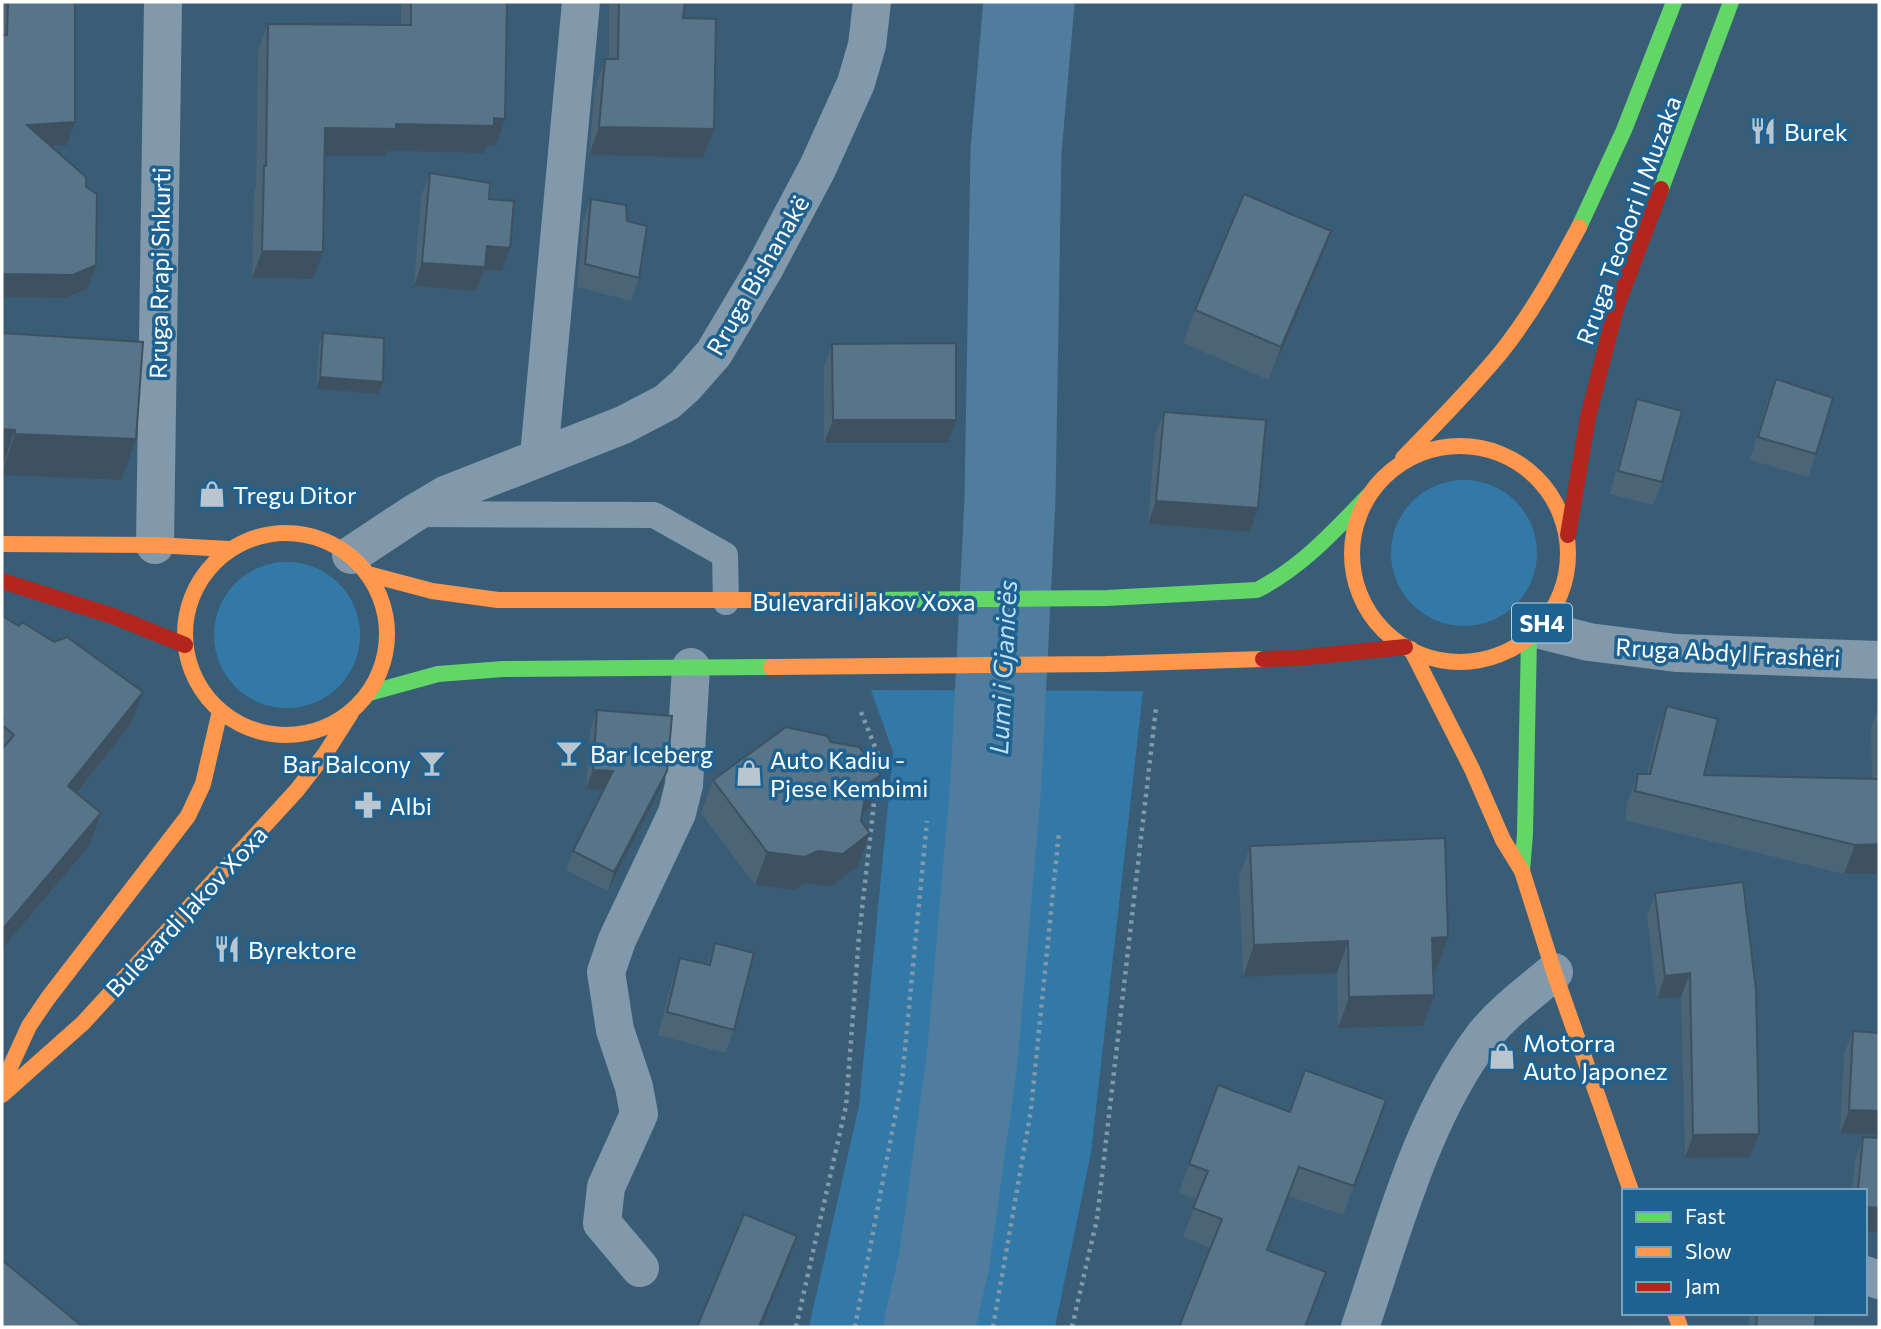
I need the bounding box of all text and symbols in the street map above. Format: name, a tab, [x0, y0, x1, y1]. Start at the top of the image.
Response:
street label: Rruga Teodori II Muzaka	[1569, 92, 1687, 348]
restaurant icon: Burek	[1748, 116, 1778, 146]
place label: Burek	[1784, 117, 1848, 146]
street label: Rruga Rrapi Shkurti	[143, 167, 175, 379]
street label: Rruga Bishanakë	[700, 190, 814, 360]
shop icon: Tregu Ditor	[197, 479, 227, 509]
place label: Tregu Ditor	[233, 480, 357, 509]
water label: Lumi i Gjanicës	[982, 579, 1022, 755]
street label: Bulevardi Jakov Xoxa	[752, 587, 976, 616]
road number: SH4	[1512, 604, 1572, 642]
street label: Rruga Abdyl Frashëri	[1615, 632, 1841, 672]
bar icon: Bar Iceberg	[554, 738, 584, 768]
place label: Bar Iceberg	[590, 739, 713, 768]
place label: Auto Kadiu - Pjese Kembimi	[770, 745, 928, 802]
bar icon: Bar Balcony	[417, 748, 447, 778]
place label: Bar Balcony	[283, 749, 411, 778]
shop icon: Auto Kadiu - Pjese Kembimi	[734, 758, 764, 788]
pharmacy icon: Albi	[353, 790, 383, 820]
place label: Albi	[389, 791, 432, 820]
street label: Bulevardi Jakov Xoxa	[99, 820, 273, 1002]
restaurant icon: Byrektore	[212, 934, 242, 964]
place label: Byrektore	[248, 935, 356, 964]
place label: Motorra Auto Japonez	[1523, 1028, 1668, 1085]
shop icon: Motorra Auto Japonez	[1487, 1041, 1517, 1071]
legend	[1622, 1189, 1867, 1315]
text: Fast	[1685, 1203, 1726, 1228]
text: Slow	[1685, 1238, 1732, 1263]
text: Jam	[1685, 1273, 1720, 1298]

